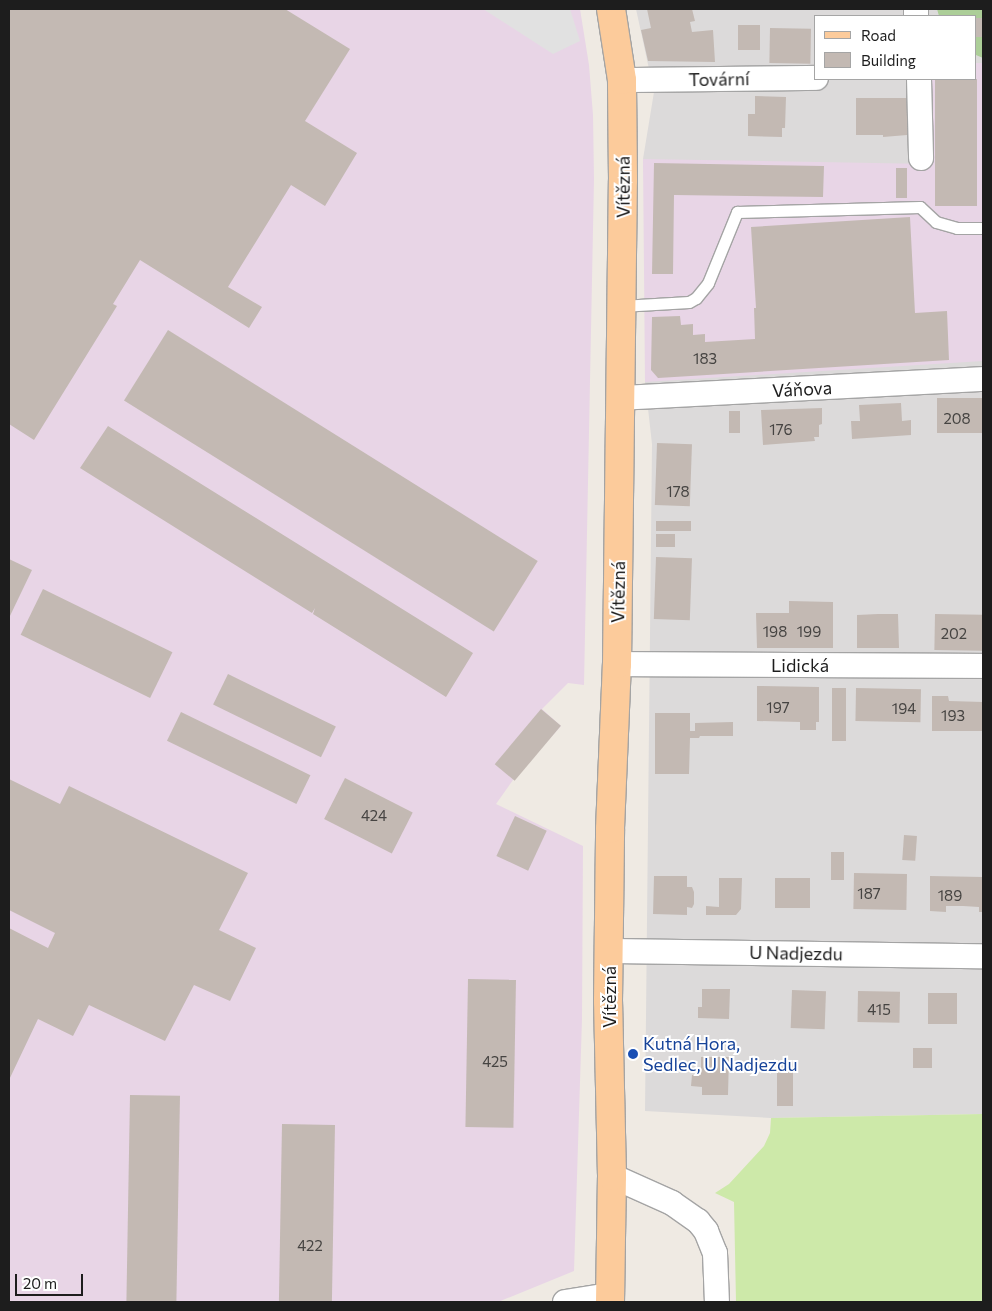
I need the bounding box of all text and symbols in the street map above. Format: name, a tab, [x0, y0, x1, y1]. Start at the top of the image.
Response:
legend	[814, 15, 977, 80]
text: Road	[861, 26, 896, 44]
text: Building	[861, 51, 916, 69]
street label: Tovární	[688, 68, 750, 90]
street label: Vítězná	[612, 156, 634, 218]
house number: 183	[693, 350, 717, 368]
street label: Váňova	[771, 377, 833, 401]
house number: 208	[943, 410, 971, 428]
house number: 176	[769, 421, 793, 439]
house number: 178	[666, 483, 690, 501]
street label: Vítězná	[607, 561, 629, 623]
house number: 198	[763, 623, 787, 641]
house number: 199	[797, 623, 821, 641]
house number: 202	[941, 625, 967, 643]
street label: Lidická	[771, 654, 829, 676]
house number: 197	[766, 699, 790, 717]
house number: 194	[892, 700, 916, 718]
house number: 193	[941, 707, 965, 725]
house number: 424	[361, 807, 387, 825]
house number: 187	[857, 885, 881, 903]
house number: 189	[938, 887, 962, 905]
street label: U Nadjezdu	[749, 941, 843, 965]
street label: Vítězná	[598, 966, 620, 1028]
house number: 415	[867, 1001, 891, 1019]
place label: Kutná Hora, Sedlec, U Nadjezdu	[643, 1033, 797, 1076]
marker: Kutná Hora, Sedlec, U Nadjezdu	[627, 1048, 639, 1060]
house number: 425	[482, 1053, 508, 1071]
house number: 422	[297, 1237, 323, 1255]
scale bar	[18, 1264, 85, 1296]
text: 20 m	[23, 1274, 57, 1292]

